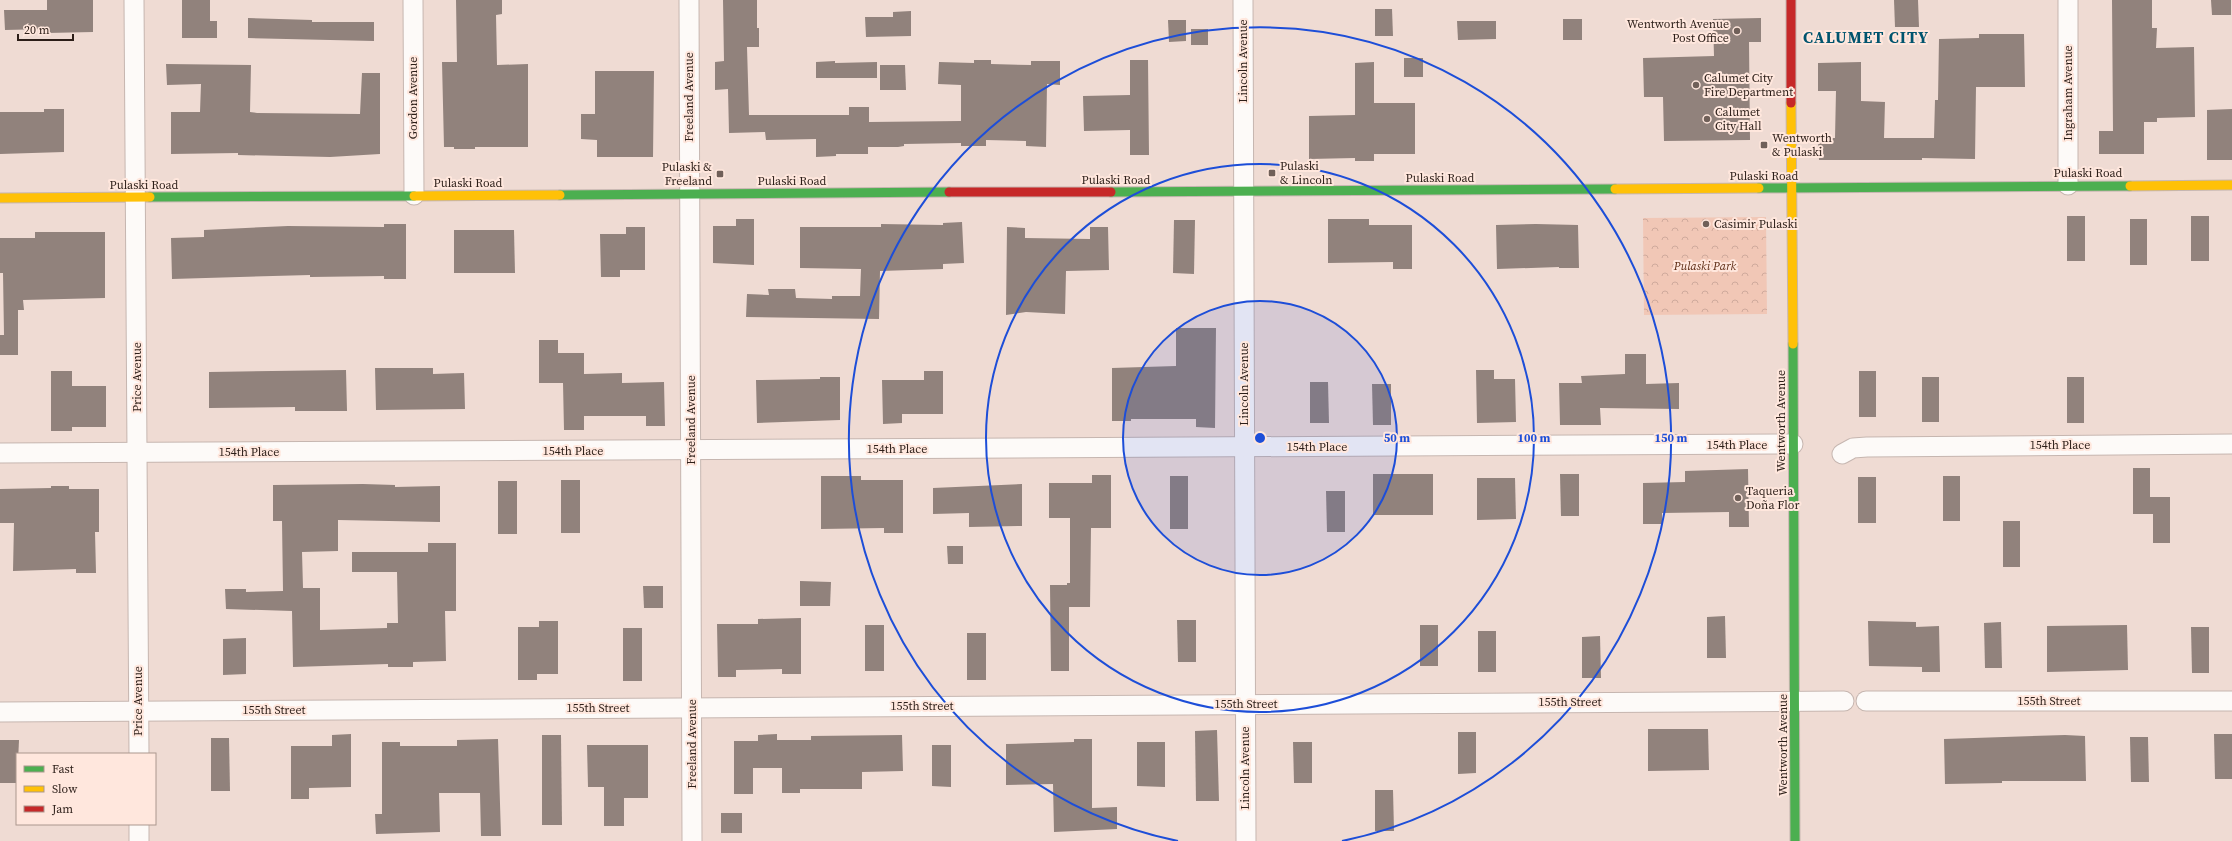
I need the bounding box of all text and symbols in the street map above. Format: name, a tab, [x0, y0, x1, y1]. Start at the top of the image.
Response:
scale bar	[18, 16, 73, 42]
place label: Wentworth Avenue Post Office	[1627, 16, 1729, 46]
street label: Lincoln Avenue	[1235, 19, 1251, 103]
text: 20 m	[24, 22, 50, 38]
marker: Wentworth Avenue Post Office	[1732, 26, 1742, 36]
district label: CALUMET CITY	[1803, 26, 1929, 48]
street label: Ingraham Avenue	[2060, 45, 2076, 141]
street label: Freeland Avenue	[681, 52, 697, 142]
street label: Gordon Avenue	[405, 57, 421, 139]
place label: Calumet City Fire Department	[1704, 70, 1793, 100]
marker: Calumet City Fire Department	[1691, 80, 1701, 90]
place label: Calumet City Hall	[1715, 104, 1762, 134]
marker: Calumet City Hall	[1702, 114, 1712, 124]
place label: Wentworth & Pulaski	[1772, 130, 1832, 160]
marker: Wentworth & Pulaski	[1759, 140, 1769, 150]
place label: Pulaski & Lincoln	[1280, 158, 1333, 188]
place label: Pulaski & Freeland	[662, 159, 712, 189]
street label: Pulaski Road	[2054, 165, 2123, 181]
marker: Pulaski & Lincoln	[1267, 168, 1277, 178]
street label: Pulaski Road	[1730, 168, 1799, 184]
marker: Pulaski & Freeland	[715, 169, 725, 179]
street label: Pulaski Road	[1406, 170, 1475, 186]
street label: Pulaski Road	[1082, 172, 1151, 188]
street label: Pulaski Road	[758, 173, 827, 189]
street label: Pulaski Road	[434, 175, 503, 191]
street label: Pulaski Road	[110, 177, 179, 193]
place label: Casimir Pulaski	[1714, 216, 1798, 232]
marker: Casimir Pulaski	[1701, 219, 1711, 229]
park label: Pulaski Park	[1673, 258, 1736, 274]
street label: Price Avenue	[129, 342, 145, 412]
street label: Lincoln Avenue	[1236, 342, 1252, 426]
street label: Wentworth Avenue	[1773, 370, 1789, 472]
street label: Freeland Avenue	[683, 375, 699, 465]
text: 50 m	[1384, 430, 1410, 446]
text: 100 m	[1518, 430, 1551, 446]
text: 150 m	[1655, 430, 1688, 446]
centre of rings	[1253, 431, 1267, 445]
street label: 154th Place	[1707, 437, 1767, 453]
street label: 154th Place	[2030, 437, 2090, 453]
street label: 154th Place	[1287, 439, 1347, 455]
street label: 154th Place	[867, 441, 927, 457]
street label: 154th Place	[543, 443, 603, 459]
street label: 154th Place	[219, 444, 279, 460]
place label: Taqueria Doña Flor	[1746, 483, 1799, 513]
marker: Taqueria Doña Flor	[1733, 493, 1743, 503]
street label: Price Avenue	[130, 666, 146, 736]
street label: 155th Street	[2018, 693, 2081, 709]
street label: 155th Street	[1539, 694, 1602, 710]
street label: Wentworth Avenue	[1775, 694, 1791, 796]
street label: 155th Street	[1215, 696, 1278, 712]
street label: 155th Street	[891, 698, 954, 714]
street label: Freeland Avenue	[684, 699, 700, 789]
street label: 155th Street	[567, 700, 630, 716]
street label: 155th Street	[243, 702, 306, 718]
street label: Lincoln Avenue	[1237, 726, 1253, 810]
legend	[16, 753, 156, 825]
text: Fast	[52, 761, 74, 777]
text: Slow	[52, 781, 78, 797]
text: Jam	[51, 801, 73, 817]

